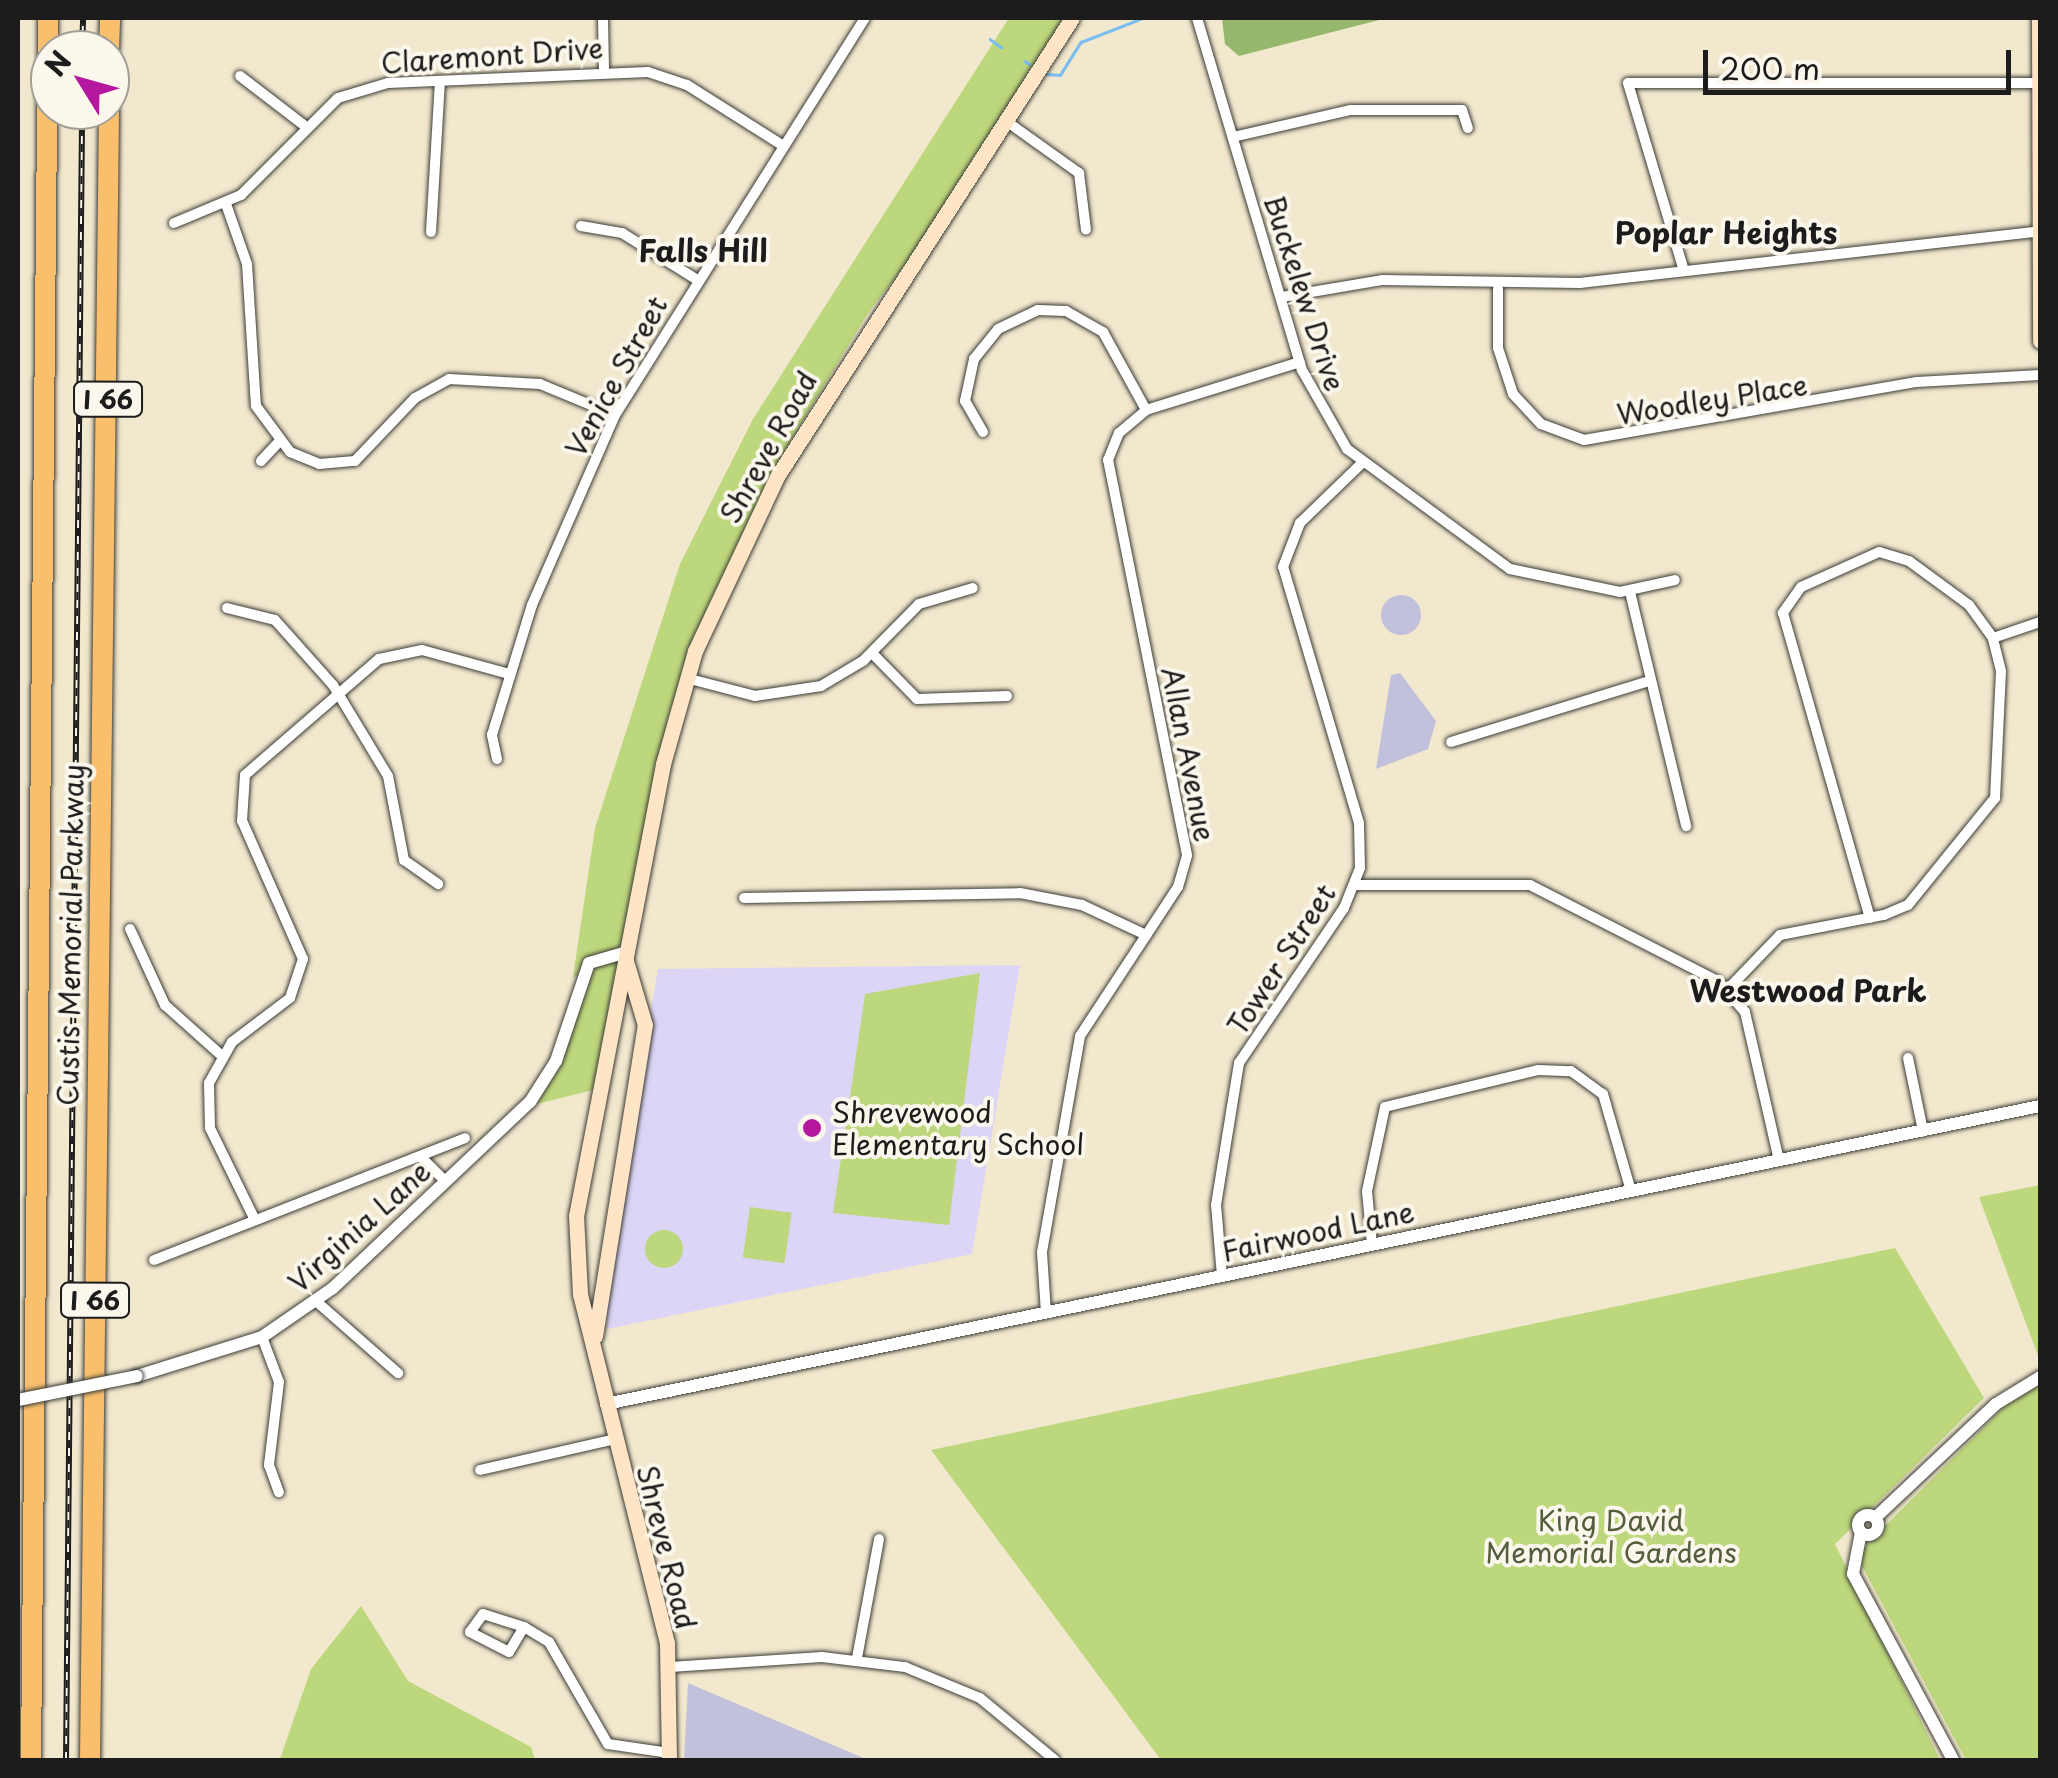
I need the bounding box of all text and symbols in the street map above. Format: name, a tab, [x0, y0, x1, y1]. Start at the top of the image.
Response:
north arrow	[30, 30, 130, 130]
street label: Claremont Drive	[379, 30, 605, 80]
scale bar	[1708, 30, 2016, 92]
text: N	[33, 41, 81, 85]
text: 200 m	[1720, 45, 1820, 90]
street label: Buckelew Drive	[1257, 190, 1353, 396]
district label: Poplar Heights	[1615, 214, 1837, 250]
district label: Falls Hill	[638, 232, 768, 268]
street label: Venice Street	[558, 290, 674, 462]
street label: Shreve Road	[713, 366, 823, 528]
street label: Woodley Place	[1613, 367, 1811, 431]
road number: I 66	[73, 379, 143, 419]
street label: Allan Avenue	[1156, 664, 1222, 844]
street label: Custis Memorial Parkway	[50, 760, 90, 1110]
street label: Tower Street	[1220, 878, 1342, 1040]
district label: Westwood Park	[1689, 972, 1927, 1008]
place label: Shrevewood Elementary School	[832, 1095, 1084, 1161]
marker: Shrevewood Elementary School	[801, 1117, 823, 1139]
street label: Virginia Lane	[281, 1154, 437, 1298]
street label: Fairwood Lane	[1218, 1194, 1418, 1268]
road number: I 66	[60, 1280, 130, 1320]
street label: Shreve Road	[630, 1462, 704, 1632]
park label: King David Memorial Gardens	[1486, 1503, 1736, 1569]

